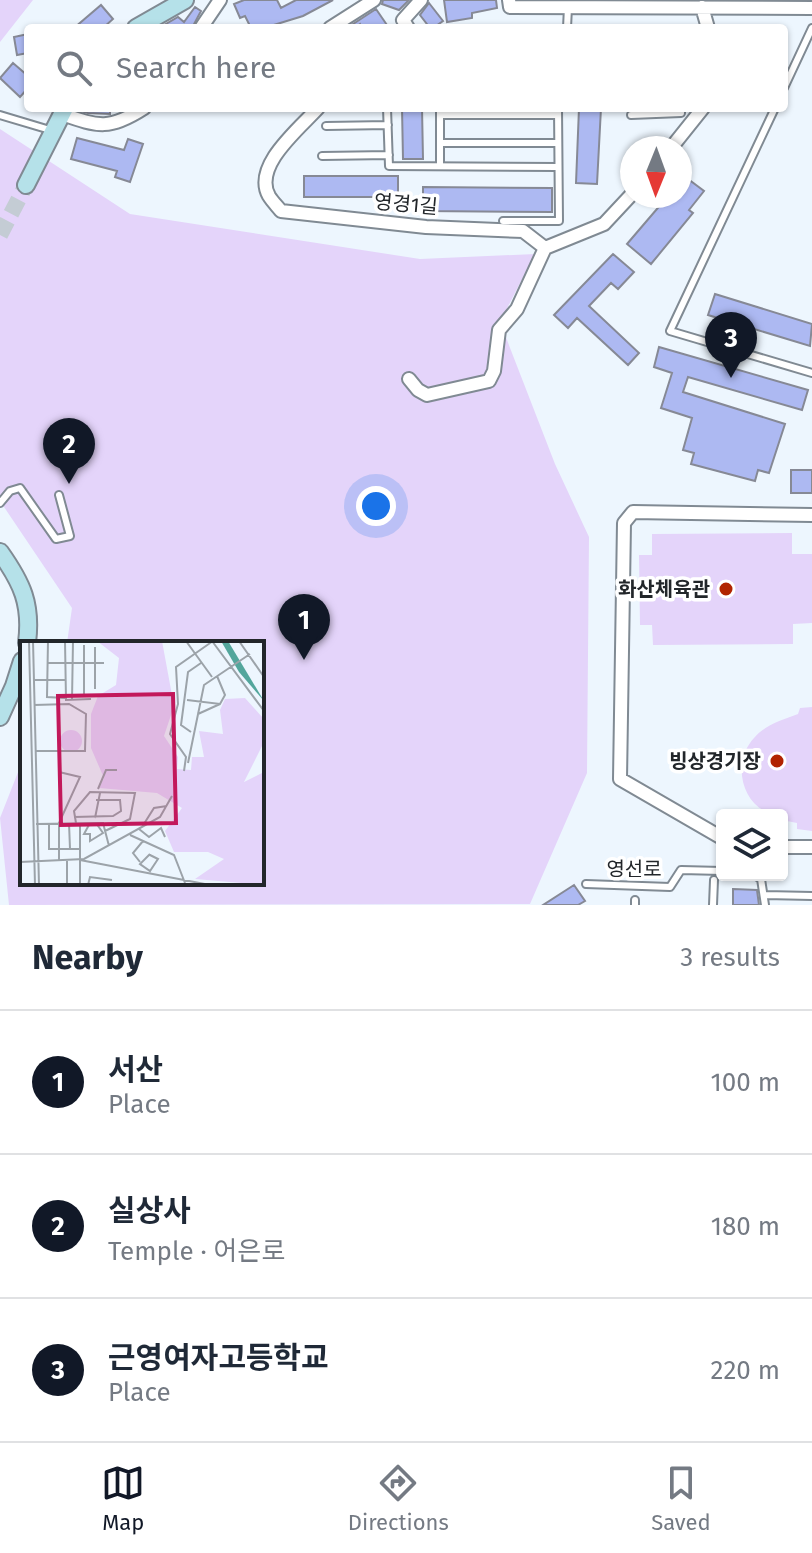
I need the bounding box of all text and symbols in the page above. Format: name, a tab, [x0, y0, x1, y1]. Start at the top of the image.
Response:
search box	[24, 24, 788, 112]
icon: search	[52, 46, 96, 90]
text: Search here	[116, 50, 276, 86]
north arrow	[620, 136, 692, 208]
street label: 영경1길	[373, 189, 439, 219]
pin: 3	[705, 312, 757, 378]
pin: 2	[43, 418, 95, 484]
your location	[356, 486, 396, 526]
place label: 화산체육관	[618, 577, 711, 601]
marker: 화산체육관	[717, 580, 735, 598]
pin: 1	[278, 594, 330, 660]
inset map	[20, 641, 264, 885]
place label: 빙상경기장	[669, 749, 761, 773]
marker: 빙상경기장	[768, 752, 786, 770]
map controls	[716, 809, 788, 881]
button: layers	[716, 809, 788, 881]
street label: 영선로	[606, 857, 662, 881]
text: Nearby	[32, 937, 143, 978]
text: 3 results	[680, 942, 780, 973]
text: 서산	[108, 1052, 163, 1088]
text: 1	[52, 1067, 64, 1098]
text: 100 m	[711, 1067, 780, 1098]
text: Place	[108, 1089, 171, 1120]
text: 실상사	[108, 1193, 191, 1229]
text: 2	[51, 1211, 65, 1242]
text: 180 m	[711, 1211, 780, 1242]
text: Temple · 어은로	[108, 1236, 285, 1267]
text: 근영여자고등학교	[108, 1340, 329, 1376]
text: 3	[51, 1355, 65, 1386]
text: 220 m	[711, 1355, 780, 1386]
text: Place	[108, 1377, 171, 1408]
tab: Map	[101, 1461, 145, 1536]
tab: Directions	[348, 1461, 449, 1536]
tab: Saved	[651, 1461, 711, 1536]

